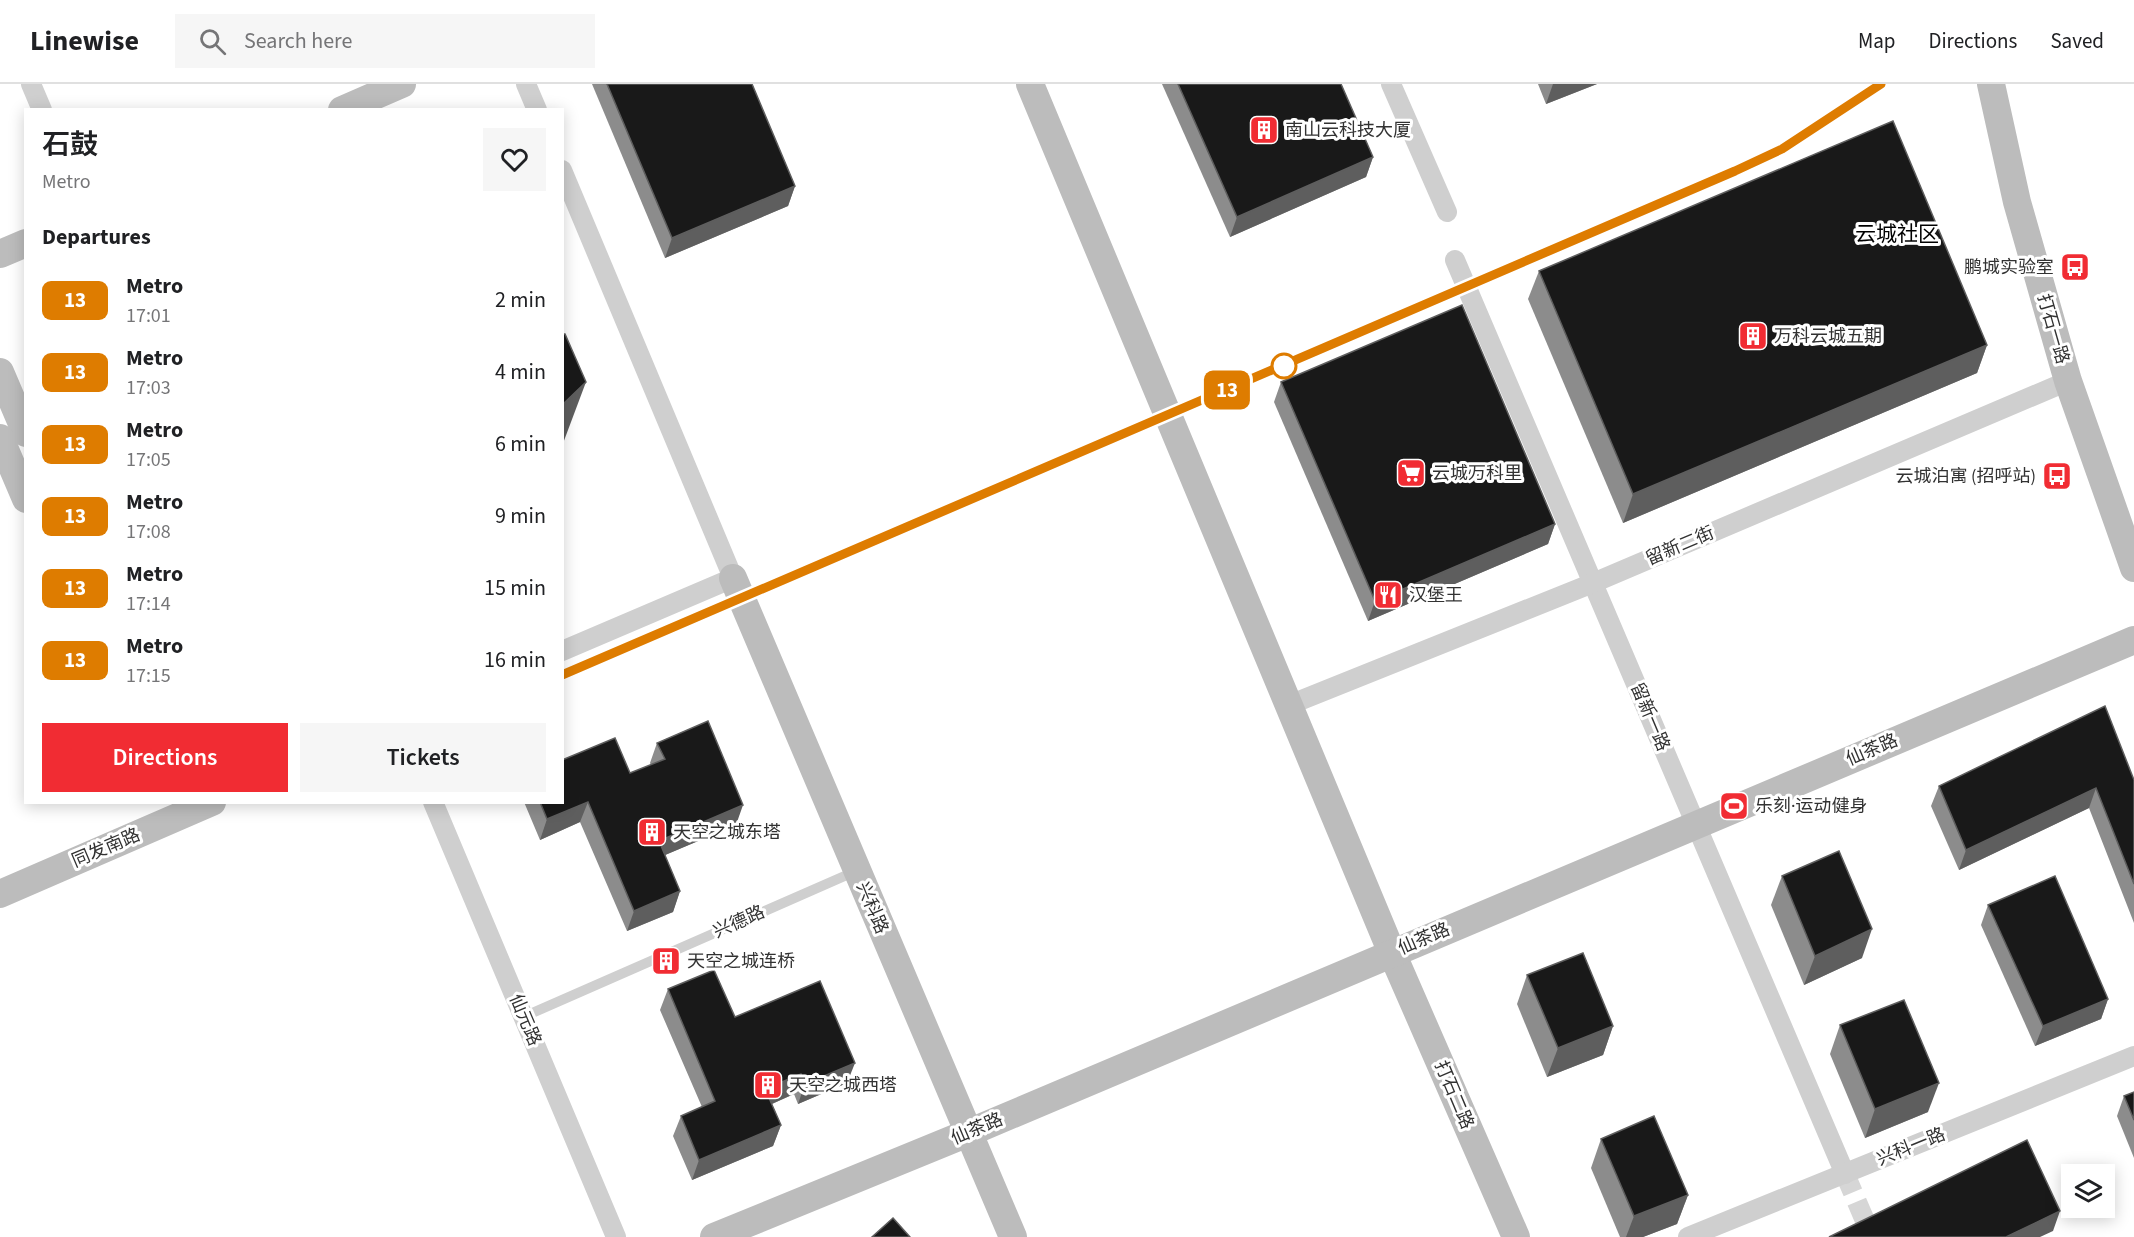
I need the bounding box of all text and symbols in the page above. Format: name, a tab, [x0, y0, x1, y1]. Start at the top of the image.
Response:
search box	[175, 14, 595, 68]
text: Linewise	[30, 21, 139, 61]
icon: search	[196, 25, 229, 58]
text: Search here	[244, 25, 352, 57]
text: Map	[1858, 26, 1896, 56]
text: Directions	[1929, 26, 2017, 56]
text: Saved	[2050, 26, 2104, 56]
building icon: 南山云科技大厦	[1248, 114, 1280, 146]
place label: 南山云科技大厦	[1285, 118, 1411, 143]
text: 石鼓	[42, 125, 98, 165]
button: heart	[483, 128, 546, 191]
text: Metro	[42, 168, 91, 196]
district label: 云城社区	[1855, 219, 1939, 249]
text: Departures	[42, 221, 151, 253]
bus stop icon: 鹏城实验室	[2059, 251, 2091, 283]
place label: 鹏城实验室	[1964, 255, 2054, 280]
text: Metro	[126, 270, 183, 302]
text: 2 min	[495, 284, 546, 316]
text: 13	[64, 285, 86, 315]
street label: 打石一路	[2031, 291, 2075, 367]
text: 17:01	[126, 302, 171, 330]
building icon: 万科云城五期	[1737, 320, 1769, 352]
place label: 万科云城五期	[1774, 324, 1882, 349]
text: Metro	[126, 342, 183, 374]
unlabelled marker	[1271, 353, 1297, 379]
text: 4 min	[495, 356, 546, 388]
text: 13	[64, 357, 86, 387]
line badge: 13	[1200, 370, 1254, 410]
text: 17:03	[126, 374, 171, 402]
text: 13	[1216, 375, 1238, 405]
text: Metro	[126, 414, 183, 446]
text: 6 min	[495, 428, 546, 460]
text: 13	[64, 429, 86, 459]
text: 17:05	[126, 446, 171, 474]
supermarket icon: 云城万科里	[1395, 457, 1427, 489]
bus stop icon: 云城泊寓 (招呼站)	[2041, 460, 2073, 492]
place label: 云城万科里	[1432, 461, 1522, 486]
place label: 云城泊寓 (招呼站)	[1895, 464, 2036, 489]
text: Metro	[126, 486, 183, 518]
text: 9 min	[495, 500, 546, 532]
text: 13	[64, 501, 86, 531]
text: 17:08	[126, 518, 171, 546]
street label: 留新二街	[1642, 520, 1718, 572]
text: Metro	[126, 558, 183, 590]
text: 15 min	[484, 572, 546, 604]
text: 13	[64, 573, 86, 603]
restaurant icon: 汉堡王	[1372, 579, 1404, 611]
place label: 汉堡王	[1409, 583, 1463, 608]
text: 17:14	[126, 590, 171, 618]
text: Metro	[126, 630, 183, 662]
text: 16 min	[484, 644, 546, 676]
text: 13	[64, 645, 86, 675]
text: 17:15	[126, 662, 171, 690]
street label: 留新一路	[1624, 679, 1676, 755]
button: Directions	[42, 723, 288, 792]
button: Tickets	[300, 723, 546, 792]
street label: 仙茶路	[1842, 728, 1902, 772]
sports icon: 乐刻·运动健身	[1718, 790, 1750, 822]
place label: 乐刻·运动健身	[1755, 794, 1867, 819]
building icon: 天空之城东塔	[636, 816, 668, 848]
place label: 天空之城东塔	[673, 820, 781, 845]
street label: 同发南路	[68, 822, 144, 874]
street label: 兴科路	[850, 878, 894, 938]
street label: 兴德路	[709, 900, 769, 944]
street label: 仙茶路	[1394, 917, 1454, 961]
building icon: 天空之城连桥	[650, 945, 682, 977]
place label: 天空之城连桥	[687, 949, 795, 974]
street label: 仙元路	[503, 990, 547, 1050]
street label: 打石二路	[1428, 1057, 1480, 1133]
building icon: 天空之城西塔	[752, 1069, 784, 1101]
place label: 天空之城西塔	[789, 1073, 897, 1098]
street label: 仙茶路	[947, 1107, 1007, 1151]
street label: 兴科一路	[1873, 1122, 1949, 1172]
map controls	[2061, 1164, 2115, 1218]
button: layers	[2061, 1164, 2115, 1218]

